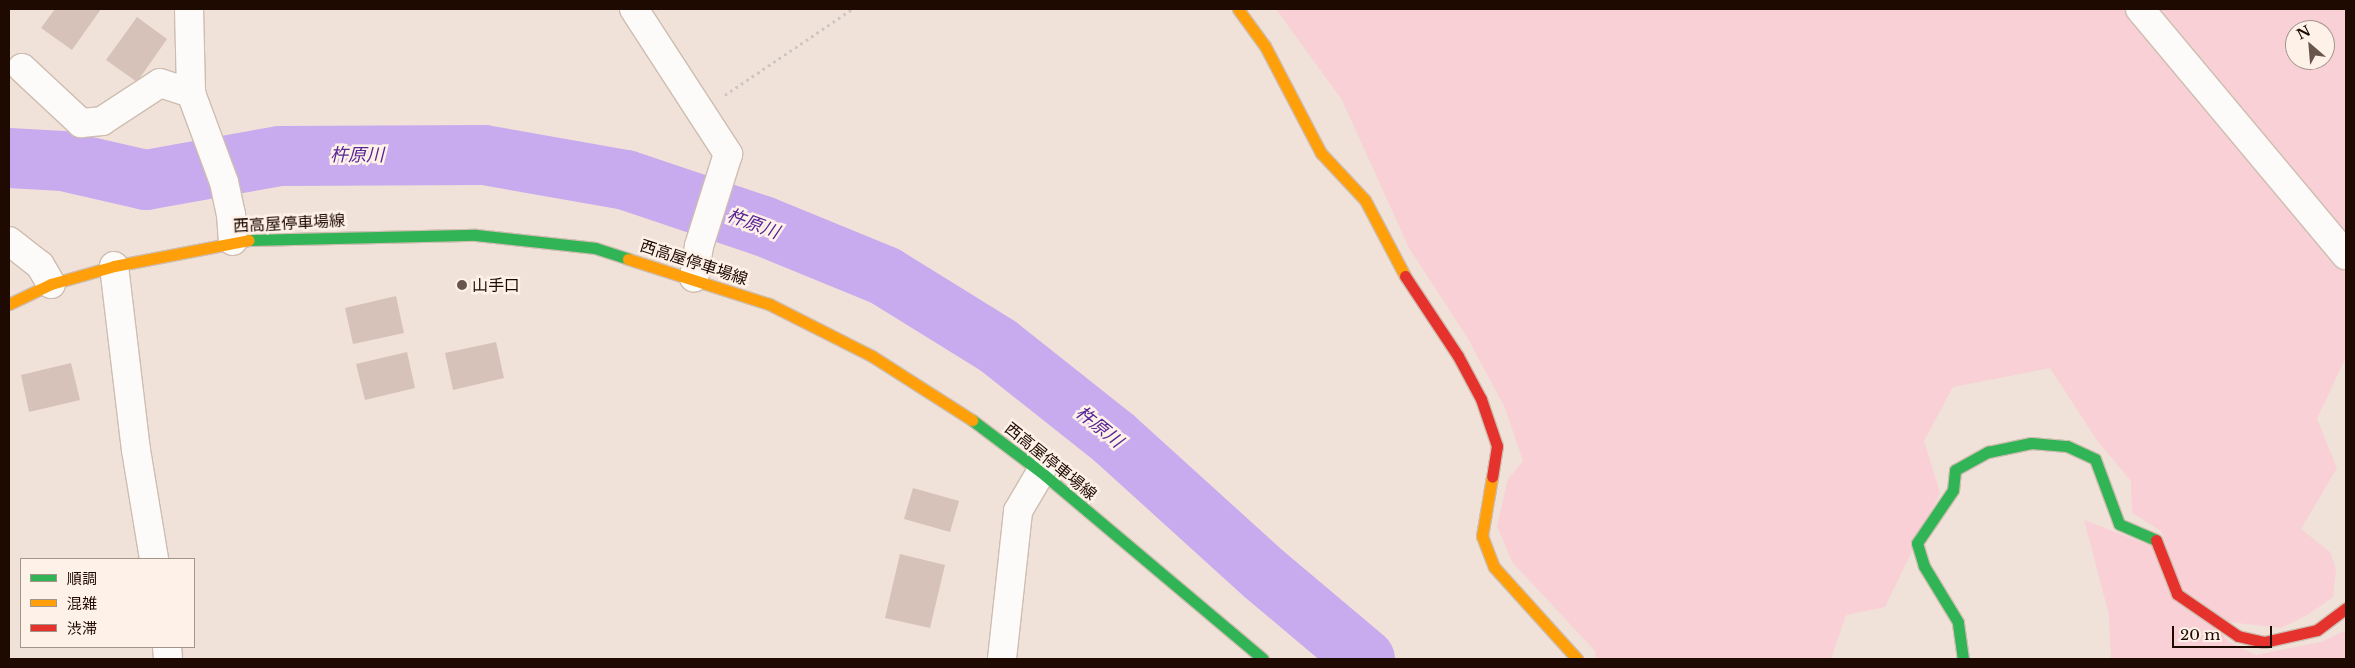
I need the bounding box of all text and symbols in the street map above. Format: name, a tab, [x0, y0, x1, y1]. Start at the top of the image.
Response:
north arrow	[2285, 20, 2335, 70]
text: N	[2294, 22, 2314, 44]
water label: 杵原川	[330, 144, 384, 166]
water label: 杵原川	[724, 205, 782, 243]
street label: 西高屋停車場線	[233, 210, 345, 236]
street label: 西高屋停車場線	[638, 236, 750, 288]
place label: 山手口	[472, 275, 520, 295]
marker: 山手口	[456, 279, 468, 291]
water label: 杵原川	[1071, 402, 1127, 452]
street label: 西高屋停車場線	[1001, 418, 1101, 504]
legend	[20, 558, 195, 648]
text: 順調	[67, 569, 97, 588]
text: 混雑	[67, 594, 97, 613]
scale bar	[2175, 616, 2275, 648]
text: 渋滞	[67, 619, 97, 638]
text: 20 m	[2180, 625, 2220, 644]

